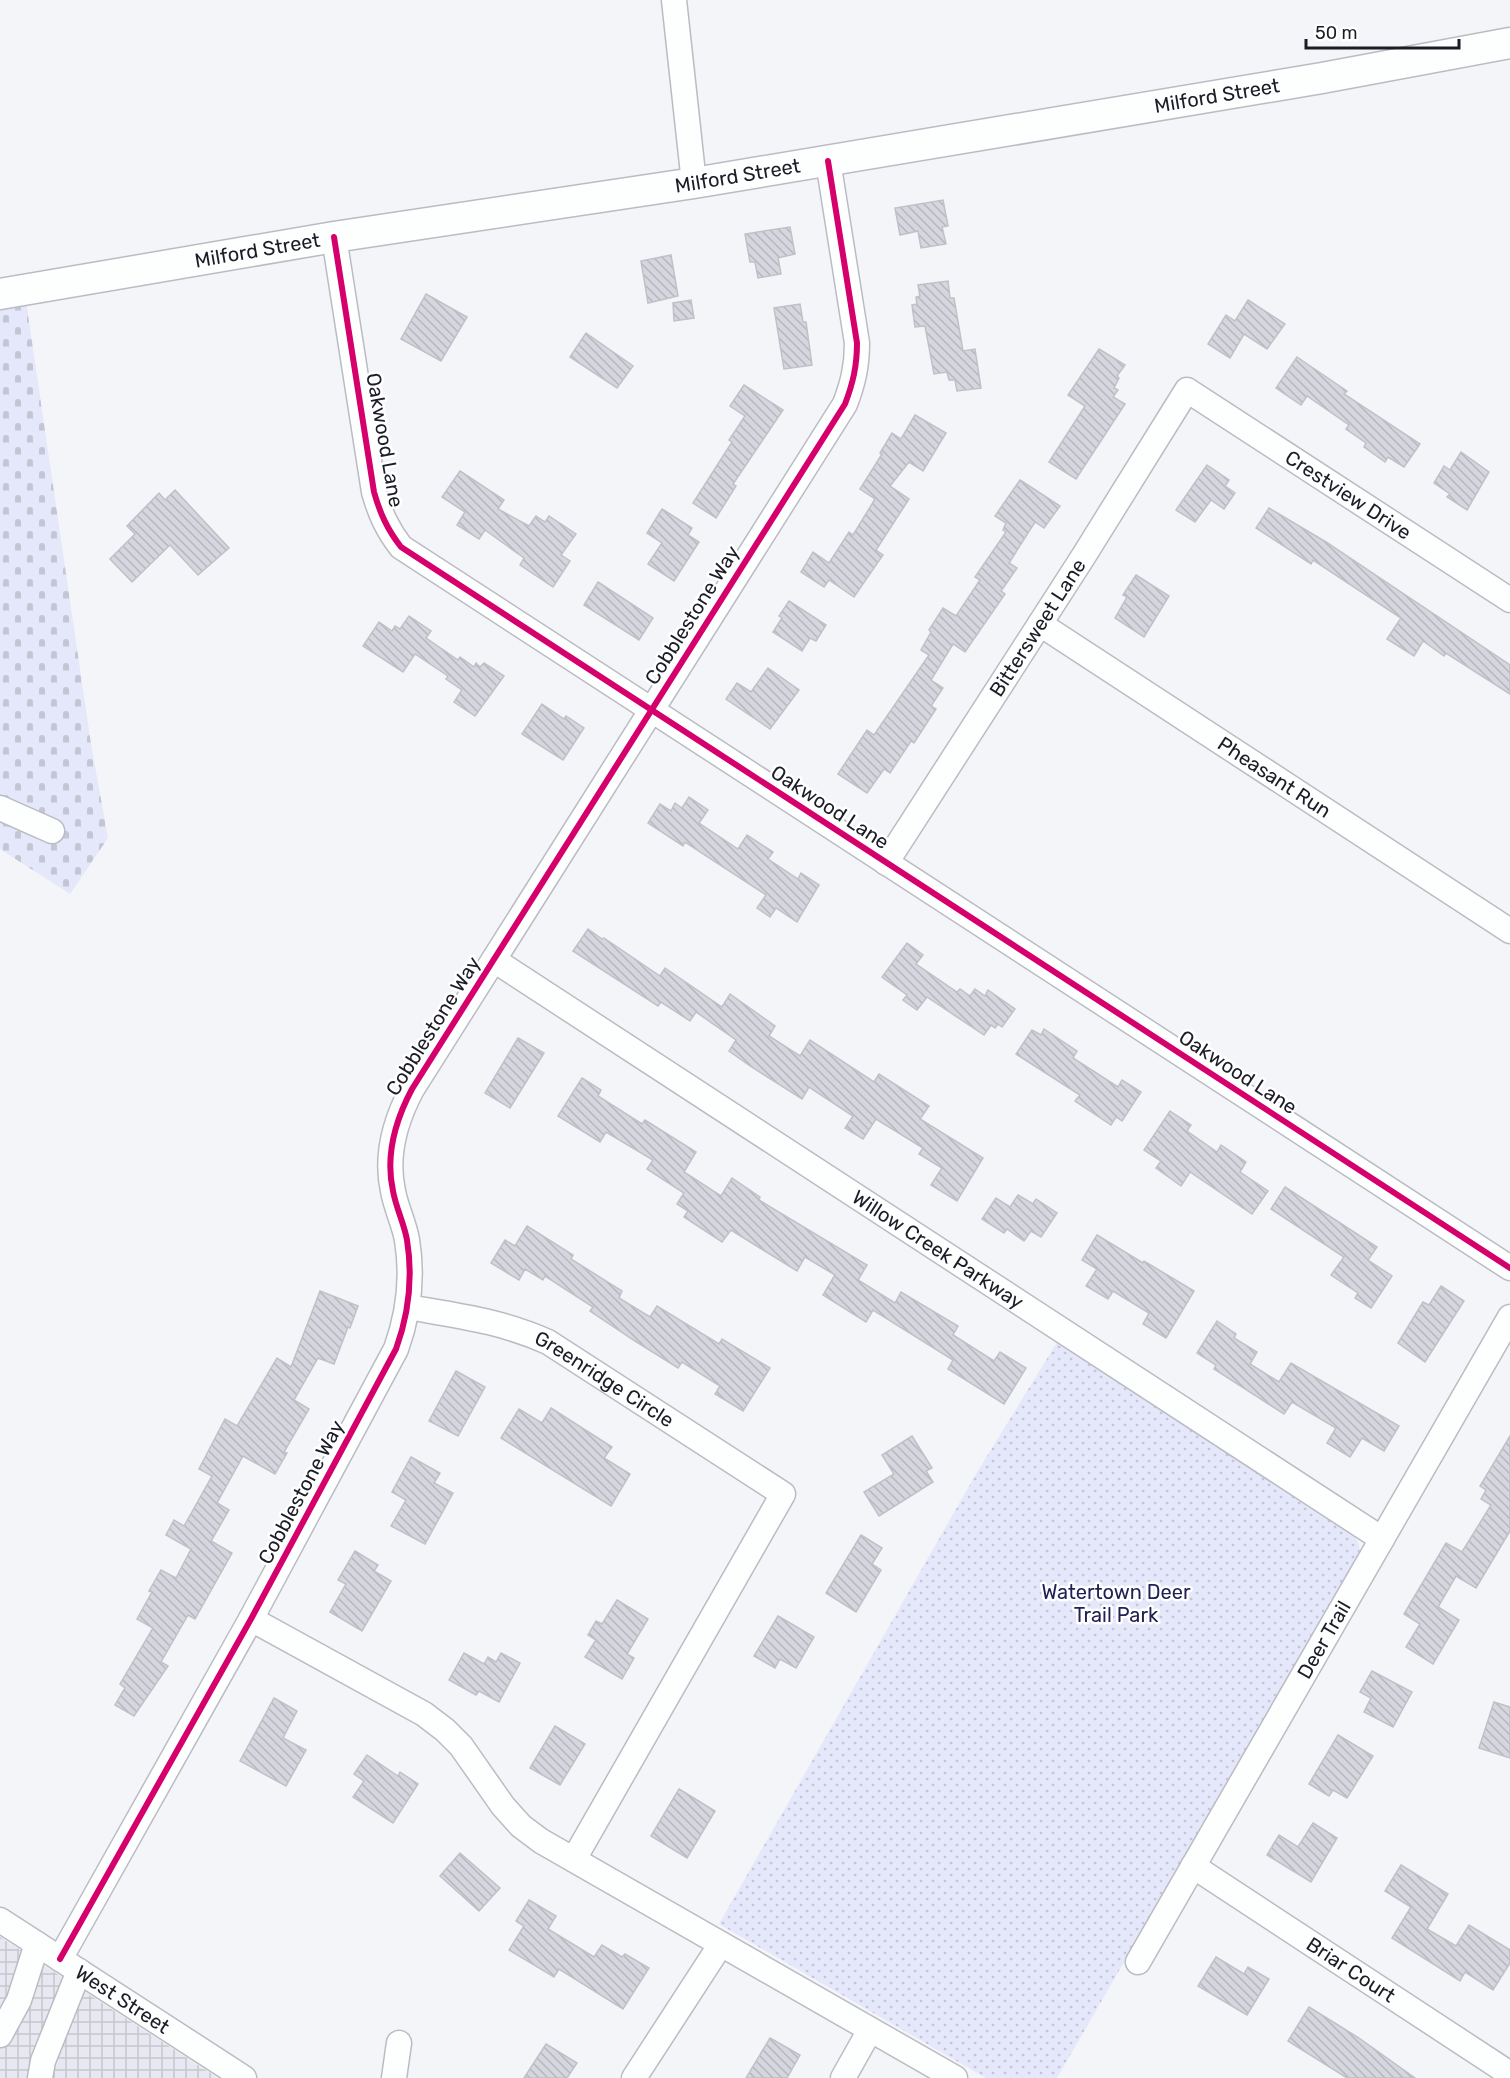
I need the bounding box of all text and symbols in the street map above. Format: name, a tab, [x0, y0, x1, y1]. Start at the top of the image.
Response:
scale bar	[1306, 12, 1459, 50]
text: 50 m	[1315, 22, 1358, 44]
street label: Milford Street	[1152, 73, 1282, 118]
street label: Milford Street	[673, 153, 802, 198]
street label: Milford Street	[193, 228, 322, 273]
street label: Oakwood Lane	[361, 371, 409, 509]
street label: Crestview Drive	[1281, 445, 1416, 545]
street label: Cobblestone Way	[640, 541, 744, 689]
street label: Bittersweet Lane	[984, 554, 1091, 701]
street label: Pheasant Run	[1213, 731, 1336, 823]
street label: Oakwood Lane	[766, 760, 894, 854]
street label: Cobblestone Way	[381, 952, 485, 1100]
street label: Oakwood Lane	[1174, 1025, 1302, 1119]
street label: Willow Creek Parkway	[848, 1185, 1028, 1314]
street label: Greenridge Circle	[531, 1326, 678, 1432]
street label: Cobblestone Way	[253, 1416, 349, 1568]
park label: Watertown Deer Trail Park	[1041, 1580, 1191, 1627]
street label: Deer Trail	[1292, 1597, 1356, 1683]
street label: Briar Court	[1302, 1932, 1400, 2008]
street label: West Street	[71, 1960, 174, 2039]

